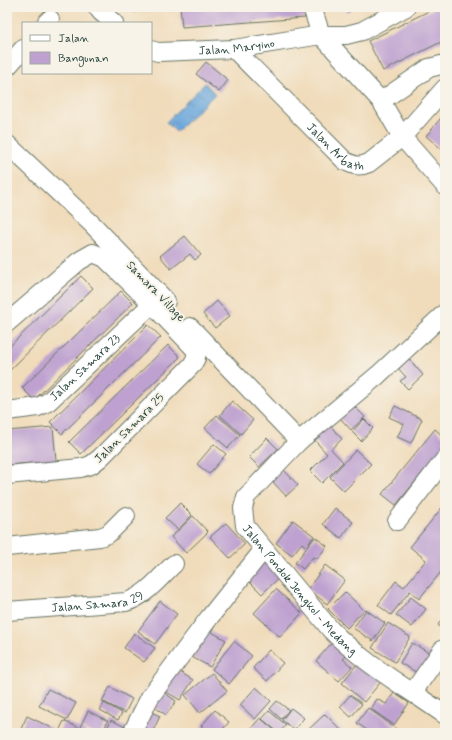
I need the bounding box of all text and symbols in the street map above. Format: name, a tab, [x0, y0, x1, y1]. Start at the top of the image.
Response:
legend	[22, 22, 152, 74]
text: Jalan	[58, 31, 90, 47]
street label: Jalan Maryino	[198, 36, 276, 59]
text: Bangunan	[58, 51, 109, 67]
street label: Jalan Arbath	[303, 120, 364, 174]
street label: Samara Village	[122, 258, 188, 326]
street label: Jalan Samara 23	[47, 331, 124, 405]
street label: Jalan Samara 25	[91, 390, 168, 467]
street label: Jalan Pondok Jengkol - Medang	[238, 522, 360, 659]
street label: Jalan Samara 29	[51, 588, 147, 617]

